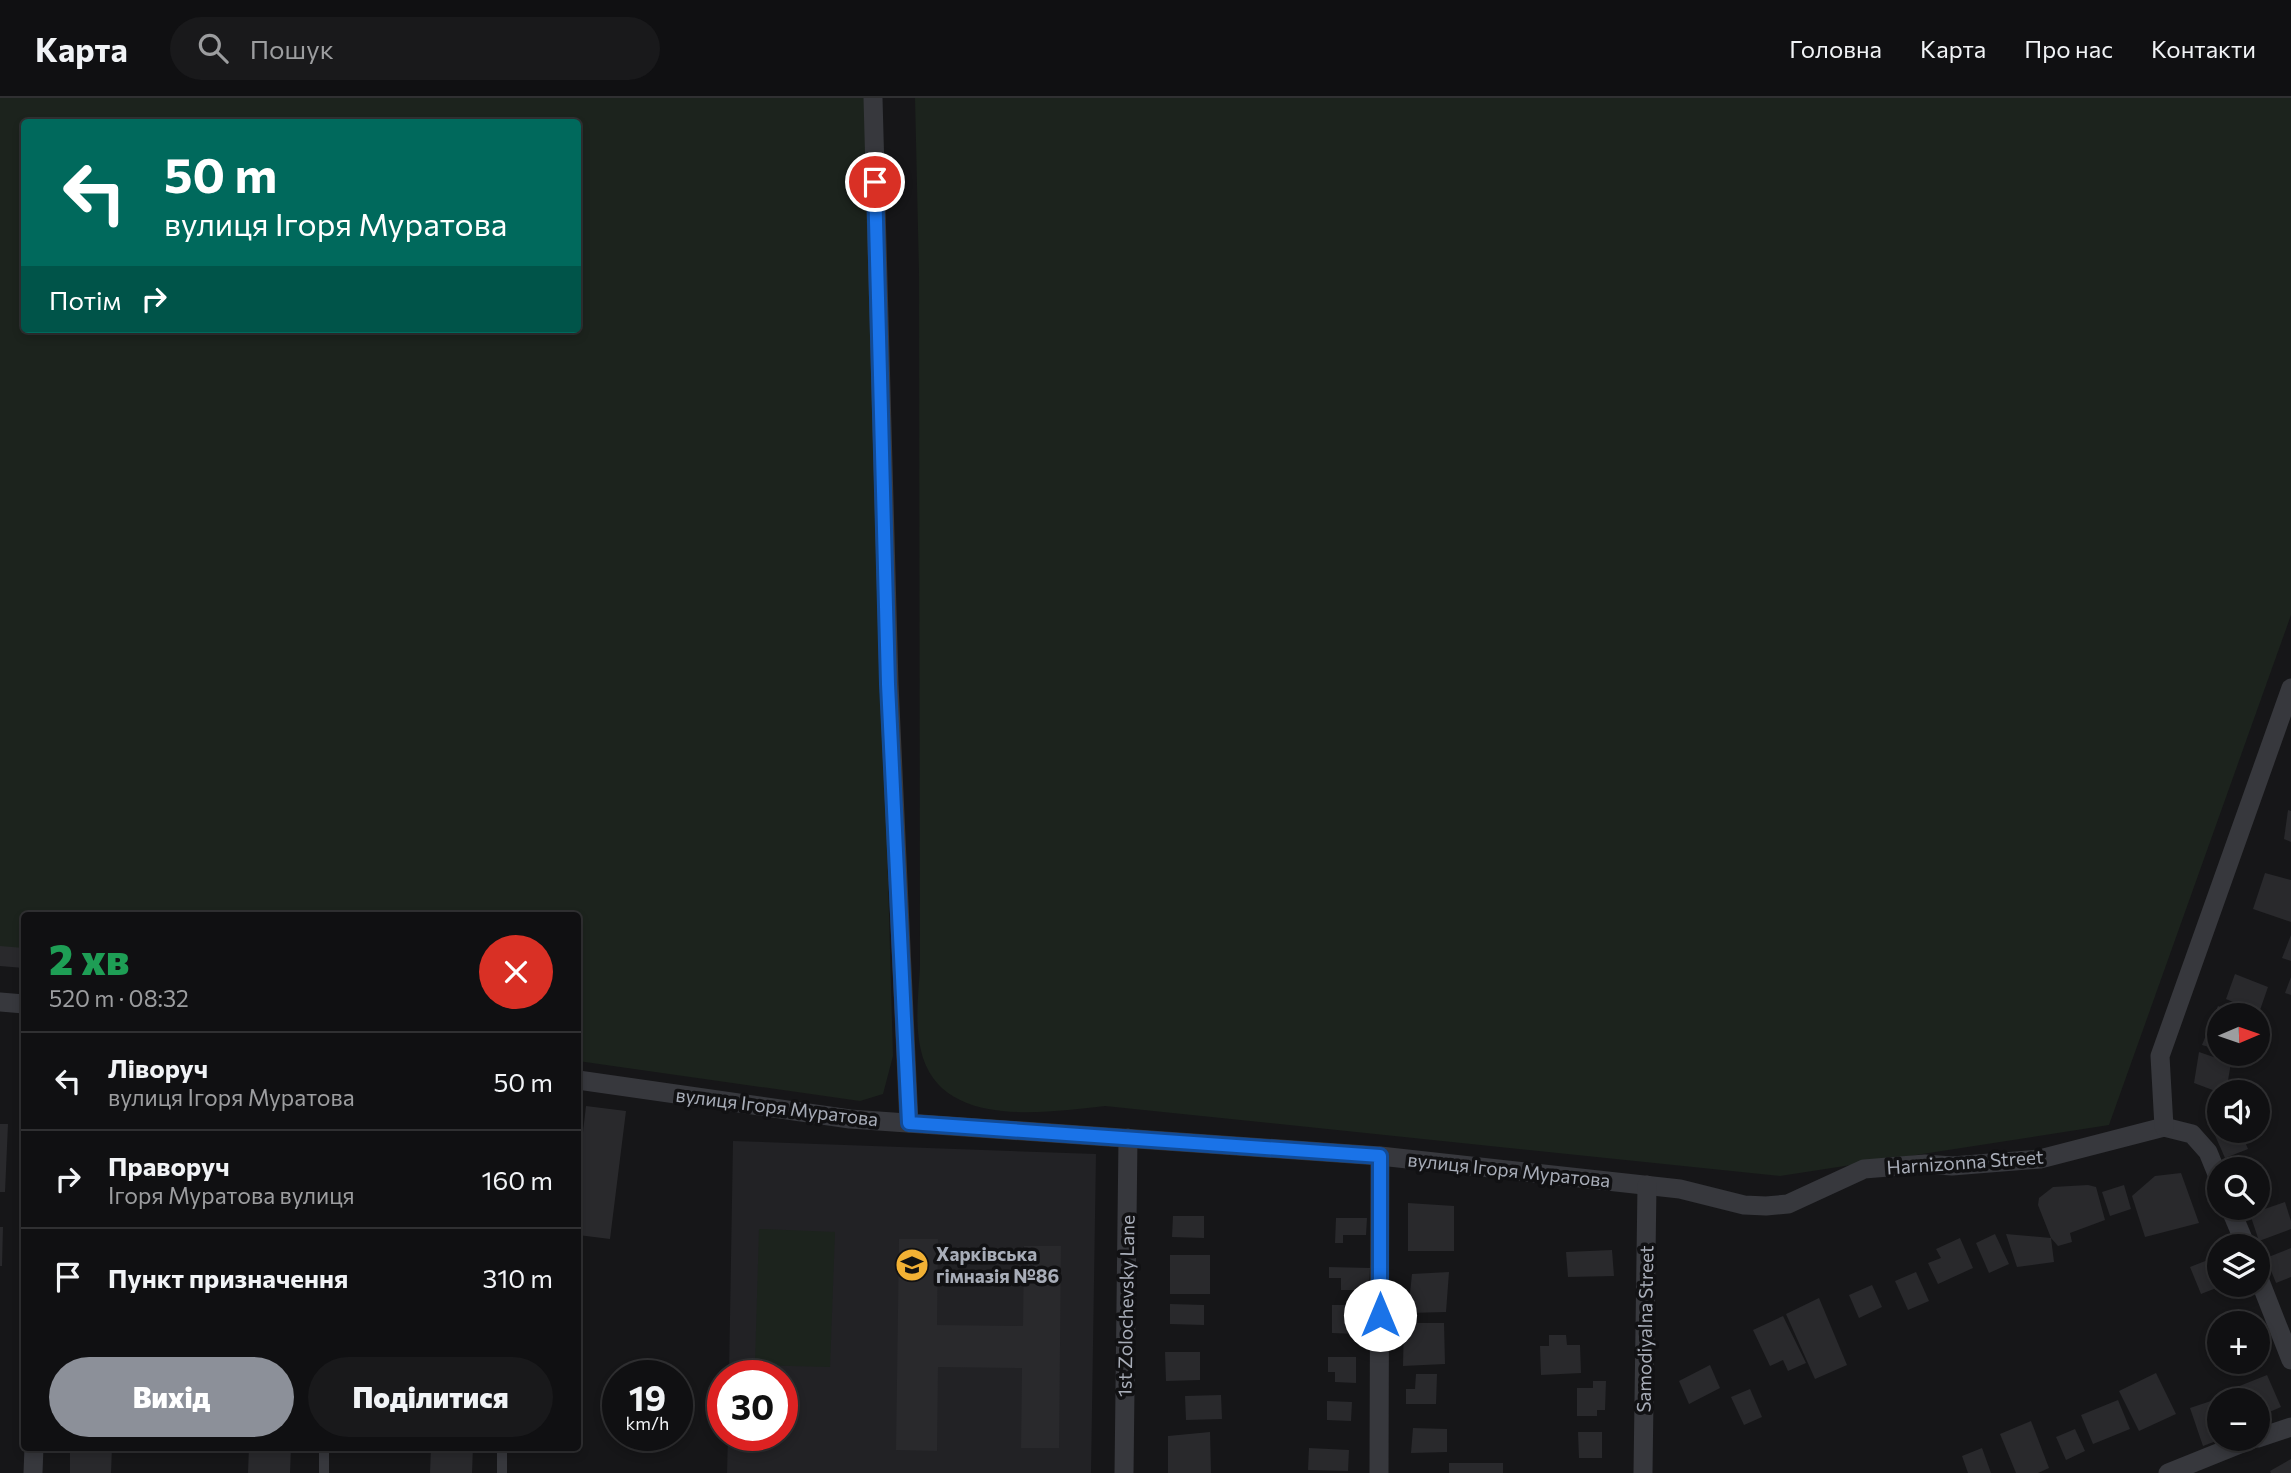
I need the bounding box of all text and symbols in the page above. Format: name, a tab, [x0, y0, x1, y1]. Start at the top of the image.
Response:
search box	[170, 17, 660, 80]
text: Карта	[35, 28, 128, 69]
icon: search	[194, 29, 232, 67]
text: Пошук	[250, 33, 334, 64]
text: Головна	[1789, 34, 1882, 63]
text: Карта	[1920, 34, 1986, 63]
text: Про нас	[2024, 34, 2113, 63]
text: Контакти	[2151, 34, 2256, 63]
text: 50 m	[164, 143, 277, 203]
icon: left	[49, 147, 140, 238]
pin	[845, 152, 905, 212]
icon: arrive	[856, 163, 894, 201]
text: вулиця Ігоря Муратова	[164, 203, 507, 243]
icon: right	[135, 280, 173, 318]
text: Потім	[49, 284, 121, 315]
text: 2 хв	[49, 932, 129, 984]
button: close	[479, 935, 553, 1009]
text: 520 m · 08:32	[49, 984, 189, 1012]
north arrow	[2207, 1003, 2270, 1066]
map controls	[2207, 1003, 2270, 1451]
text: Ліворуч	[108, 1052, 208, 1083]
icon: left	[49, 1062, 87, 1100]
text: 50 m	[493, 1066, 553, 1097]
button: sound	[2207, 1080, 2270, 1143]
text: вулиця Ігоря Муратова	[108, 1083, 355, 1111]
street label: вулиця Ігоря Муратова	[675, 1083, 880, 1130]
street label: Harnizonna Street	[1886, 1145, 2044, 1178]
street label: вулиця Ігоря Муратова	[1407, 1147, 1612, 1192]
text: Праворуч	[108, 1150, 230, 1181]
button: search	[2207, 1157, 2270, 1220]
icon: right	[49, 1160, 87, 1198]
text: 160 m	[481, 1164, 553, 1195]
text: Ігоря Муратова вулиця	[108, 1181, 355, 1209]
street label: 1st Zolochevsky Lane	[1112, 1215, 1139, 1397]
button: layers	[2207, 1234, 2270, 1297]
place label: Харківська гімназія №86	[936, 1242, 1059, 1287]
street label: Samodiyalna Street	[1632, 1245, 1657, 1413]
school or university icon: Харківська гімназія №86	[893, 1246, 931, 1284]
icon: arrive	[49, 1258, 87, 1296]
text: Пункт призначення	[108, 1262, 348, 1293]
text: 310 m	[482, 1262, 553, 1293]
position arrow	[1343, 1278, 1417, 1352]
button: +	[2207, 1311, 2270, 1374]
button: Вихід	[49, 1357, 294, 1437]
button: Поділитися	[308, 1357, 553, 1437]
speed limit sign: 30	[707, 1360, 798, 1451]
text: 19	[629, 1375, 666, 1418]
button: −	[2207, 1388, 2270, 1451]
text: km/h	[626, 1412, 669, 1434]

